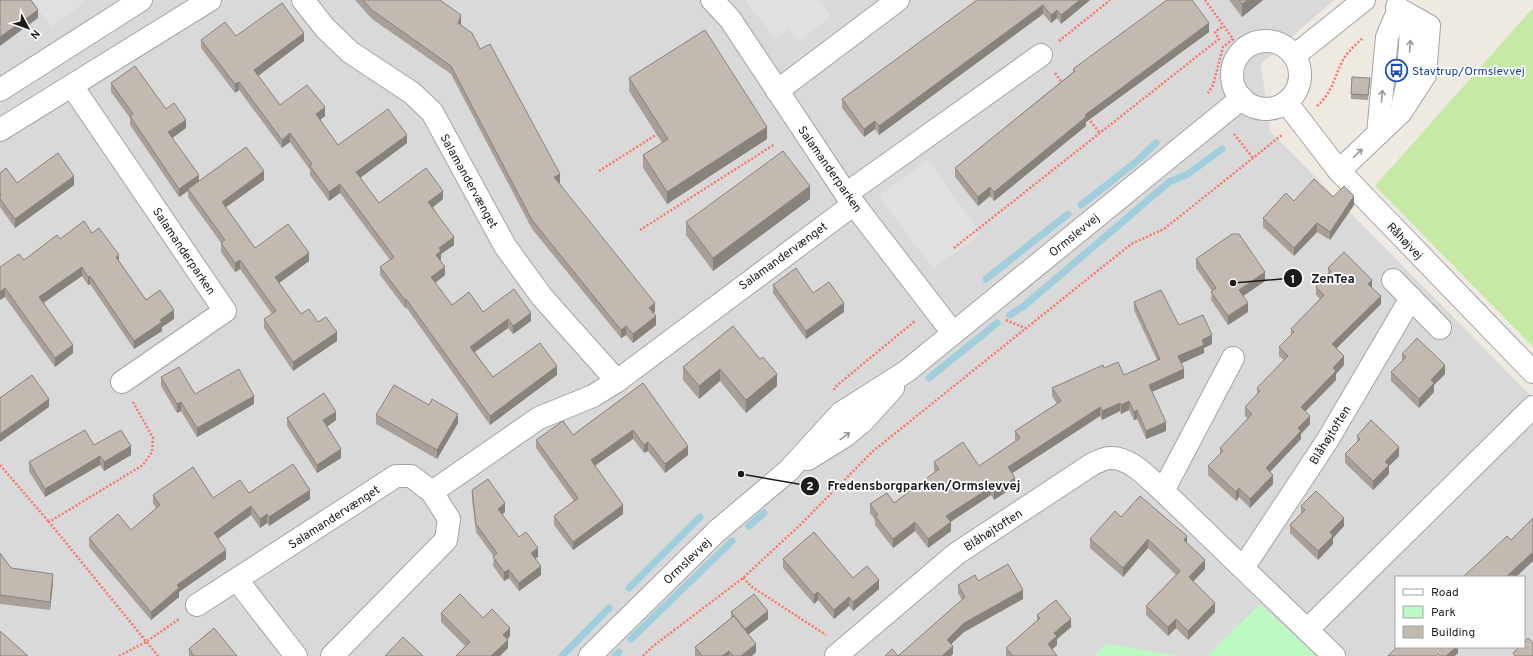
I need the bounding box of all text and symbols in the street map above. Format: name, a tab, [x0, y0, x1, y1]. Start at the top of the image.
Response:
north arrow	[8, 8, 48, 48]
text: N	[27, 26, 43, 41]
one-way arrow	[1406, 40, 1414, 53]
bus stop icon: Stavtrup/Ormslevvej	[1384, 58, 1410, 84]
place label: Stavtrup/Ormslevvej	[1412, 64, 1525, 80]
one-way arrow	[1379, 90, 1386, 103]
street label: Salamanderparken	[793, 123, 865, 216]
street label: Salamandervænget	[436, 131, 501, 232]
one-way arrow	[1353, 148, 1363, 157]
street label: Salamanderparken	[148, 205, 218, 298]
street label: Ormslevvej	[1046, 210, 1103, 261]
street label: Salamandervænget	[736, 219, 831, 294]
street label: Råhøjvej	[1383, 220, 1426, 264]
callout: ZenTea	[1283, 266, 1363, 291]
text: 1	[1291, 272, 1295, 288]
text: ZenTea	[1311, 272, 1355, 288]
street label: Blåhøjtoften	[1306, 403, 1355, 468]
one-way arrow	[839, 431, 850, 440]
callout: Fredensborgparken/Ormslevvej	[800, 473, 1029, 498]
text: 2	[806, 479, 814, 495]
text: Fredensborgparken/Ormslevvej	[827, 479, 1021, 495]
street label: Salamandervænget	[286, 482, 383, 553]
street label: Blåhøjtoften	[961, 506, 1026, 556]
street label: Ormslevvej	[660, 535, 715, 589]
legend	[1395, 576, 1525, 648]
text: Road	[1431, 585, 1459, 601]
text: Park	[1431, 605, 1456, 621]
text: Building	[1431, 625, 1475, 641]

